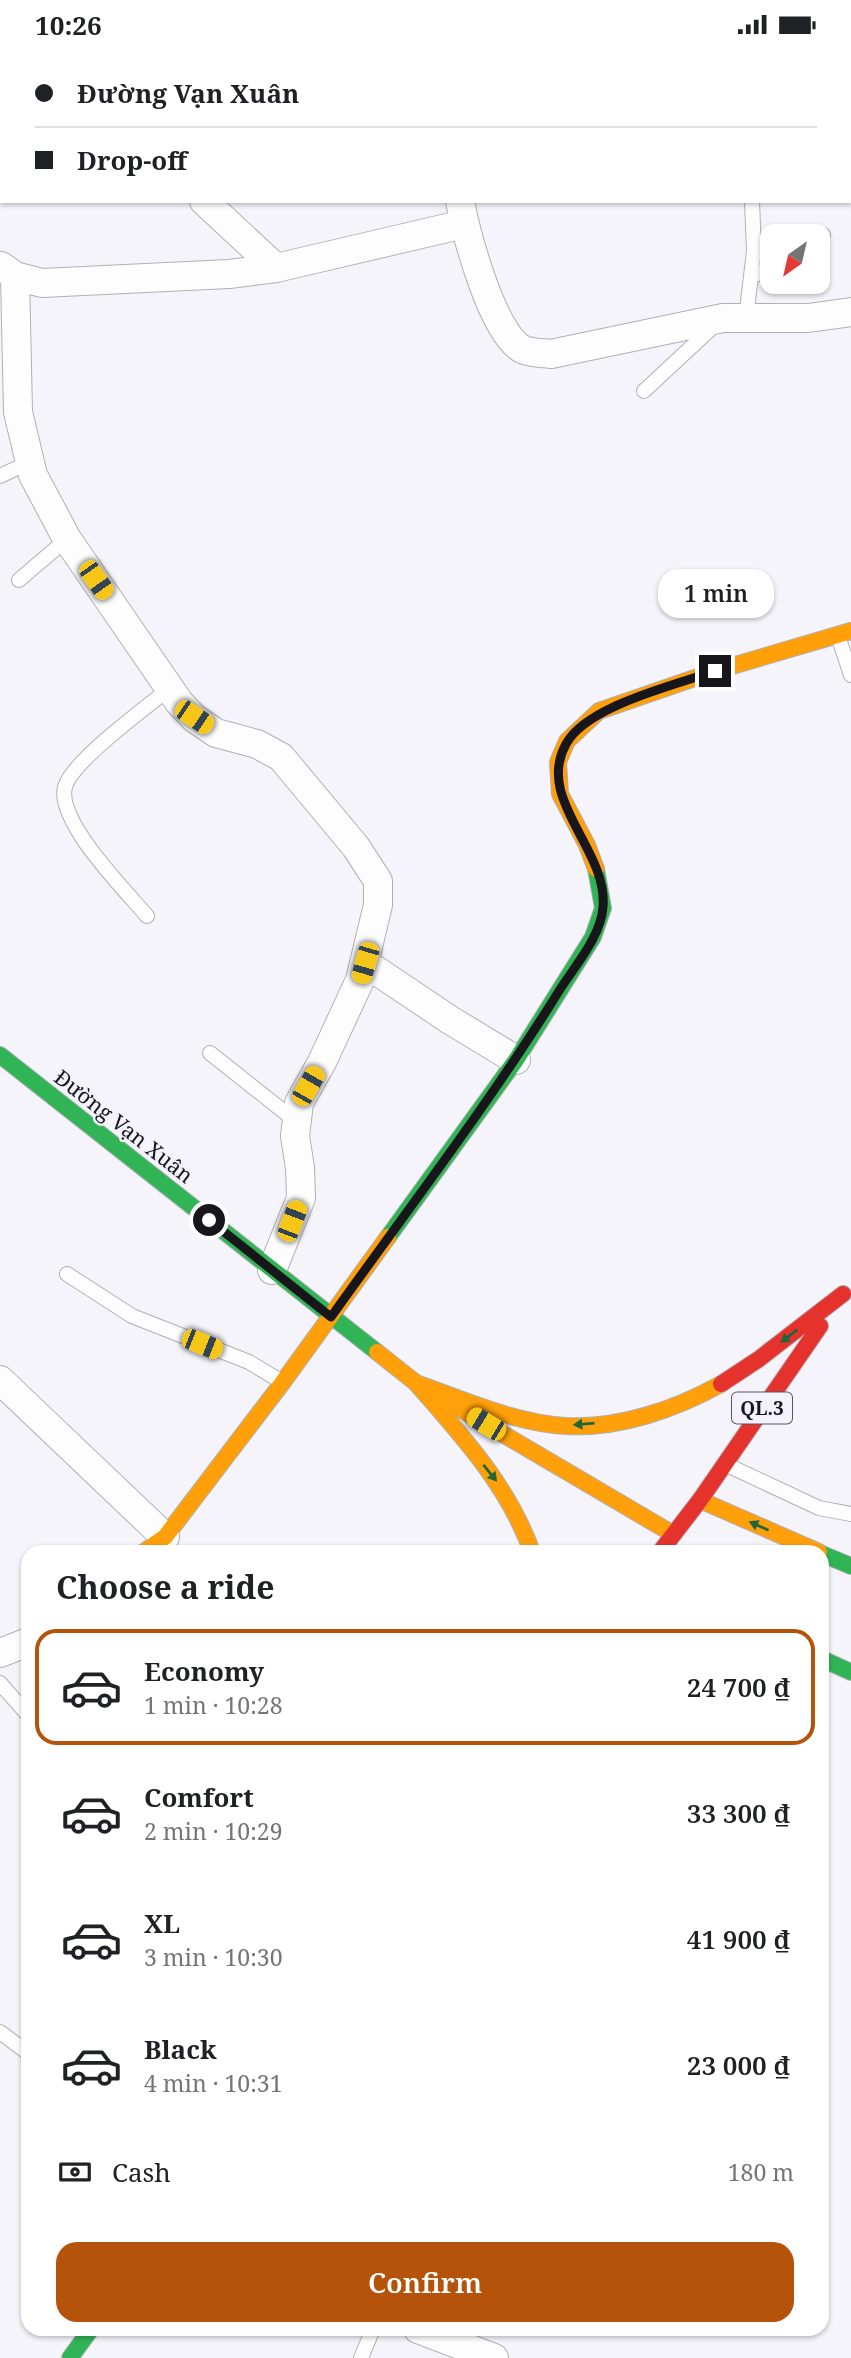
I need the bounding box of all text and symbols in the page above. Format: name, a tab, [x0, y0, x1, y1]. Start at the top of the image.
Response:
text: 10:26	[35, 7, 102, 43]
text: Đường Vạn Xuân	[77, 75, 299, 111]
text: Drop-off	[77, 142, 187, 178]
north arrow	[760, 224, 830, 294]
map controls	[760, 224, 830, 294]
car	[76, 557, 117, 603]
callout: 1 min	[657, 569, 773, 619]
text: 1 min	[684, 577, 748, 609]
route end	[699, 655, 731, 687]
car	[171, 697, 218, 737]
car	[350, 940, 381, 986]
street label: Đường Vạn Xuân	[49, 1063, 199, 1189]
car	[289, 1063, 328, 1109]
car	[275, 1198, 310, 1244]
route start	[193, 1204, 225, 1236]
car	[179, 1326, 226, 1362]
one-way arrow	[780, 1329, 798, 1344]
road number: QL.3	[732, 1393, 792, 1423]
car	[463, 1404, 510, 1444]
one-way arrow	[573, 1419, 595, 1430]
one-way arrow	[483, 1463, 498, 1481]
one-way arrow	[749, 1520, 770, 1531]
text: Choose a ride	[56, 1565, 275, 1608]
text: Economy	[144, 1653, 264, 1689]
icon: car	[60, 1656, 123, 1719]
text: 24 700 ₫	[687, 1669, 790, 1705]
text: 1 min · 10:28	[144, 1689, 282, 1721]
text: Comfort	[144, 1779, 254, 1815]
icon: car	[60, 1782, 123, 1845]
text: 33 300 ₫	[687, 1795, 790, 1831]
text: 2 min · 10:29	[144, 1815, 282, 1847]
text: XL	[144, 1905, 180, 1941]
icon: car	[60, 1908, 123, 1971]
text: 41 900 ₫	[687, 1921, 790, 1957]
text: 3 min · 10:30	[144, 1941, 282, 1973]
text: Black	[144, 2031, 217, 2067]
icon: car	[60, 2034, 123, 2097]
text: 23 000 ₫	[687, 2047, 790, 2083]
text: 4 min · 10:31	[144, 2067, 282, 2099]
icon: cash	[56, 2153, 94, 2191]
text: Cash	[112, 2154, 171, 2190]
text: 180 m	[728, 2156, 794, 2188]
button: Confirm	[56, 2242, 794, 2322]

